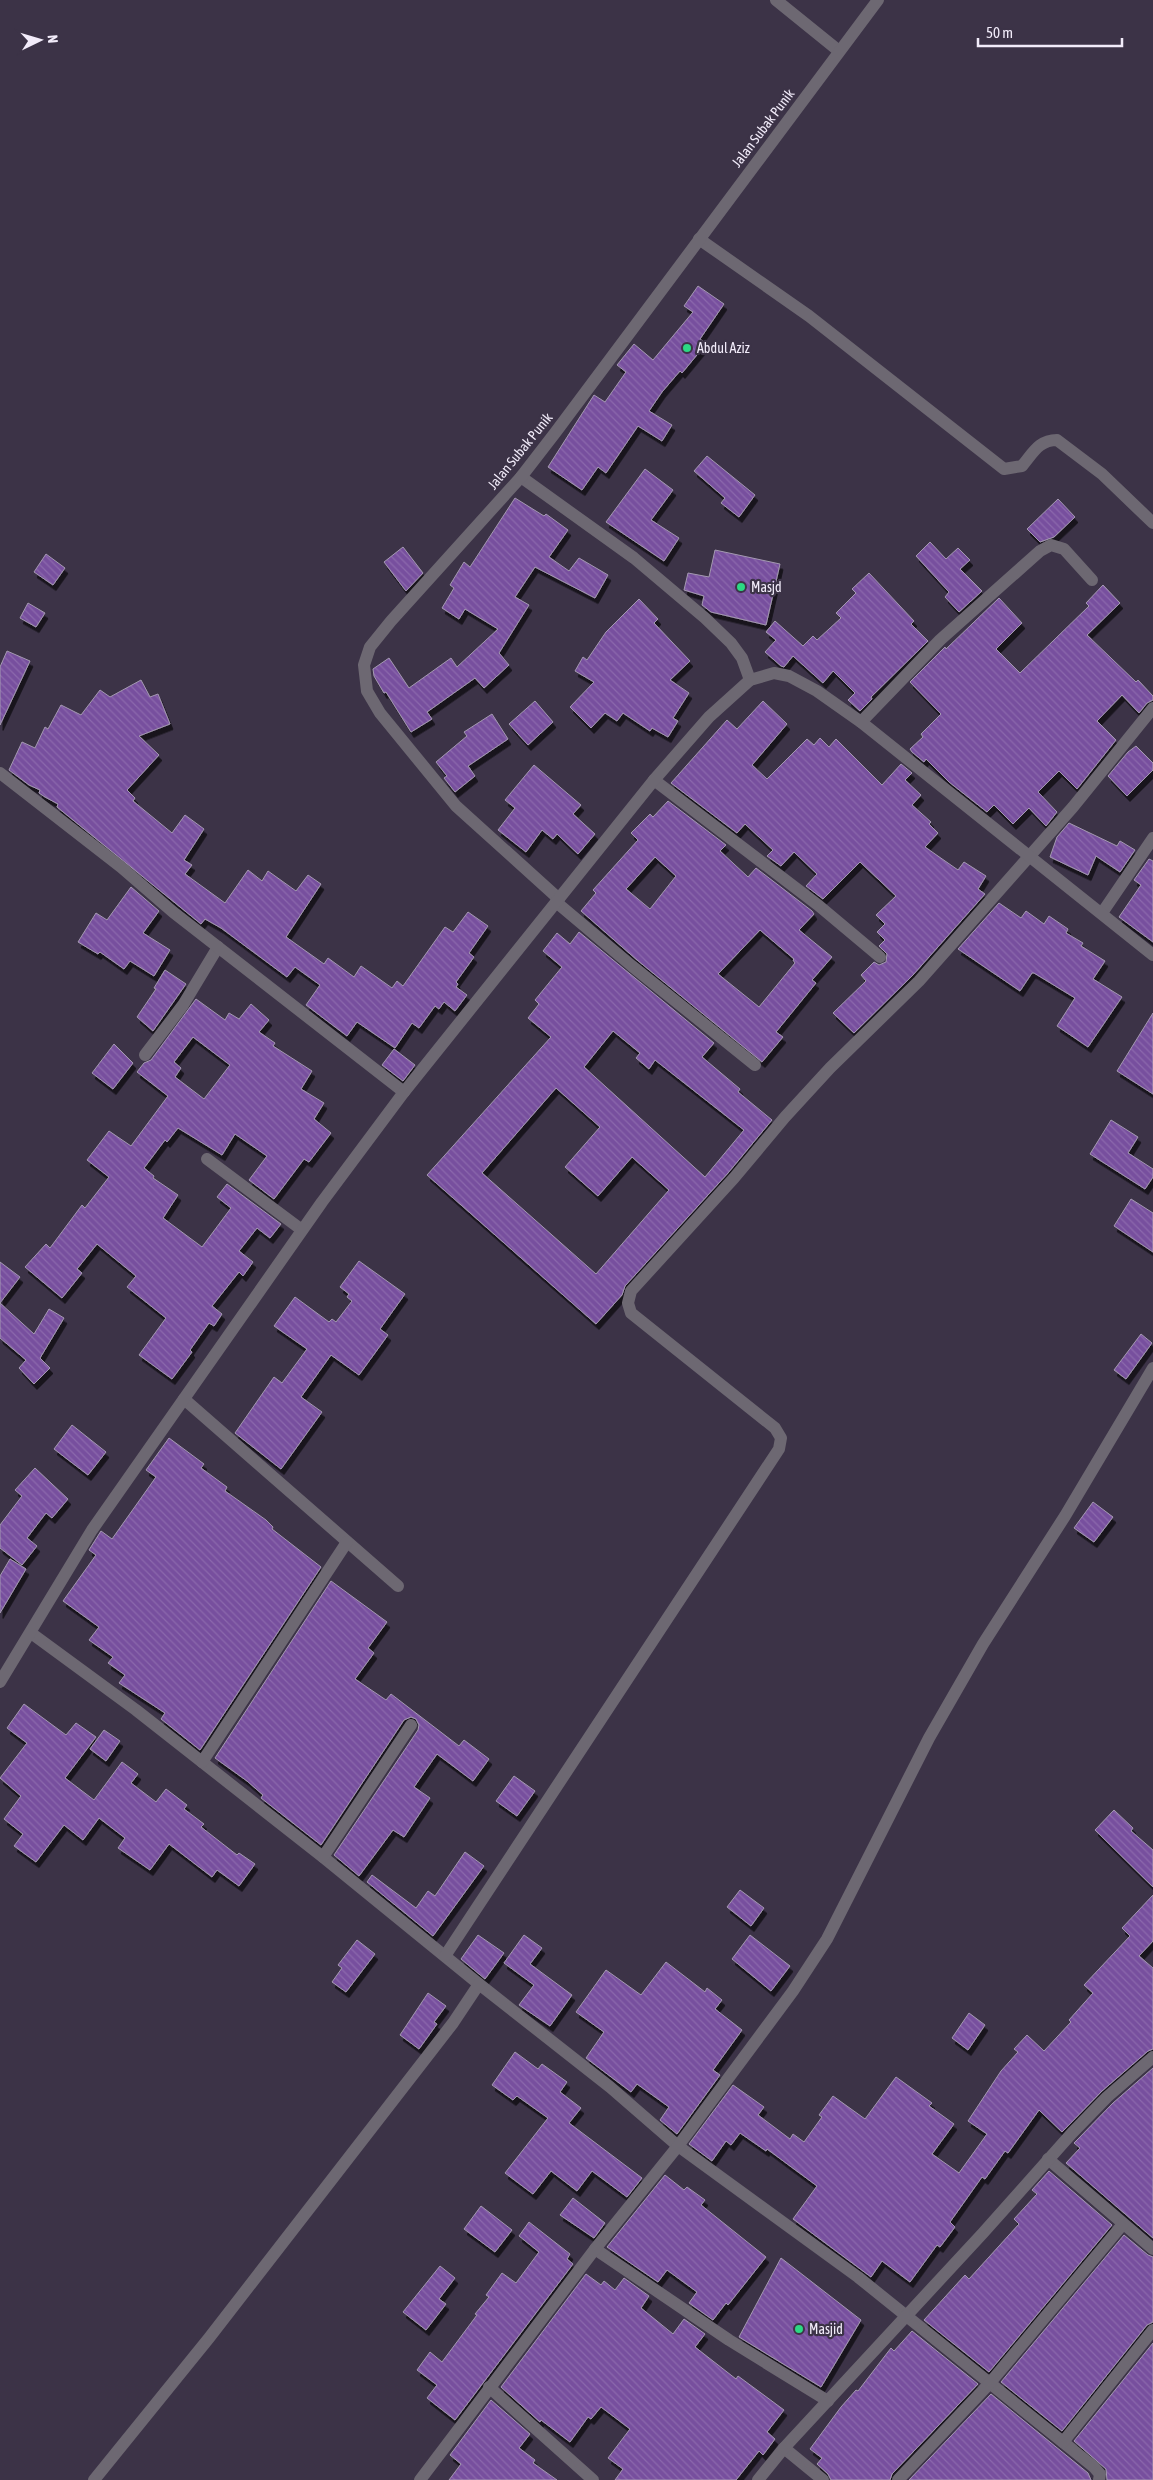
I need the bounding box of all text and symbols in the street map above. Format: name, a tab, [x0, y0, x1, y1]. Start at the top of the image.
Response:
north arrow	[15, 15, 65, 65]
scale bar	[978, 15, 1122, 47]
text: 50 m	[986, 24, 1013, 41]
text: N	[45, 34, 61, 44]
street label: Jalan Subak Punik	[728, 86, 798, 170]
place label: Abdul Aziz	[697, 340, 750, 356]
marker: Abdul Aziz	[681, 342, 693, 354]
street label: Jalan Subak Punik	[484, 410, 556, 492]
place label: Masjd	[751, 579, 782, 595]
marker: Masjd	[735, 581, 747, 593]
place label: Masjid	[809, 2321, 843, 2337]
marker: Masjid	[793, 2323, 805, 2335]

